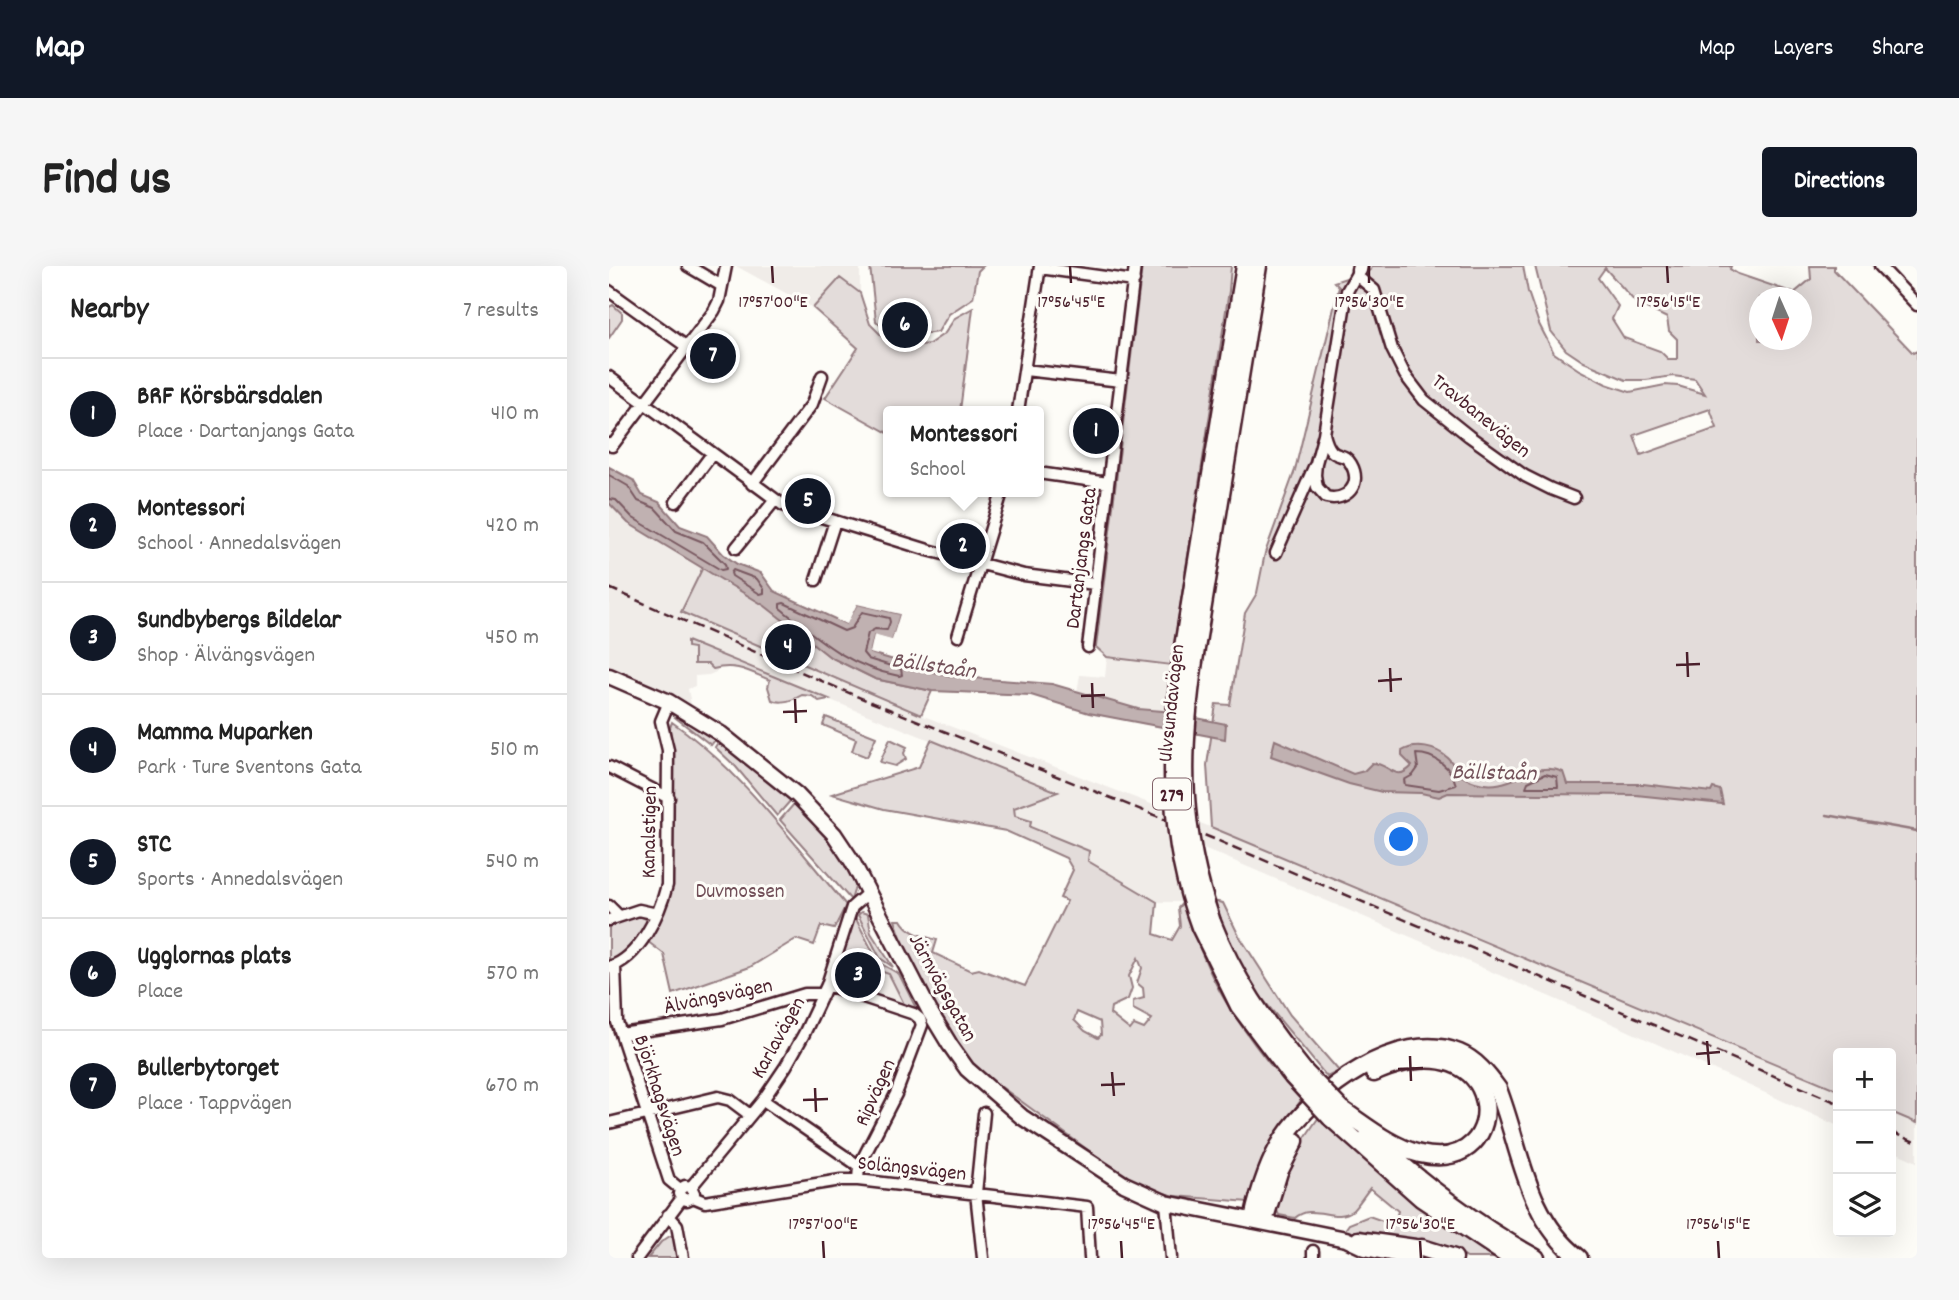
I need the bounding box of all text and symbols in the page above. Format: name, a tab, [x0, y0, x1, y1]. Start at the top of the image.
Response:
text: Map	[35, 26, 85, 73]
text: Map	[1699, 32, 1735, 66]
text: Layers	[1773, 32, 1834, 66]
text: Share	[1872, 32, 1924, 66]
text: Find us	[42, 147, 171, 217]
button: Directions	[1762, 147, 1917, 217]
north arrow	[1749, 287, 1812, 350]
text: Nearby	[70, 290, 148, 333]
text: 17°57'00"E	[738, 291, 808, 316]
text: 17°56'45"E	[1037, 291, 1105, 316]
text: 17°56'30"E	[1334, 291, 1404, 316]
text: 17°56'15"E	[1636, 291, 1700, 316]
text: 7 results	[463, 295, 539, 328]
pin: 6	[882, 299, 928, 351]
pin: 7	[690, 330, 736, 382]
street label: Travbanevägen	[1424, 368, 1536, 467]
text: BRF Körsbärsdalen	[137, 379, 323, 416]
text: 1	[90, 398, 96, 431]
text: 410 m	[491, 398, 539, 431]
pin: 1	[1073, 405, 1119, 457]
popup	[883, 406, 1044, 497]
text: Place · Dartanjangs Gata	[137, 416, 354, 449]
text: Montessori	[910, 417, 1017, 454]
text: School	[910, 454, 966, 487]
pin: 5	[785, 475, 831, 527]
street label: Dartanjangs Gata	[1059, 485, 1107, 631]
text: Montessori	[137, 491, 245, 528]
text: 2	[88, 510, 98, 543]
text: 420 m	[486, 510, 539, 543]
pin: 2	[940, 520, 986, 572]
text: School · Annedalsvägen	[137, 528, 341, 561]
text: Sundbybergs Bildelar	[137, 603, 341, 640]
pin: 4	[765, 621, 811, 673]
text: 3	[88, 622, 98, 655]
text: 450 m	[485, 622, 539, 655]
text: Shop · Älvängsvägen	[137, 640, 315, 673]
street label: Ulvsundavägen	[1152, 643, 1194, 764]
water label: Bällstaån	[889, 645, 979, 690]
text: Mamma Muparken	[137, 715, 313, 752]
text: 4	[88, 734, 98, 767]
text: 510 m	[490, 734, 539, 767]
text: Park · Ture Sventons Gata	[137, 752, 361, 785]
water label: Bällstaån	[1451, 757, 1538, 792]
road number: 279	[1153, 778, 1191, 810]
street label: Kanalstigen	[635, 785, 667, 879]
your location	[1384, 822, 1418, 856]
text: STC	[137, 827, 172, 864]
text: 5	[88, 846, 98, 879]
text: 540 m	[485, 846, 539, 879]
text: Sports · Annedalsvägen	[137, 864, 343, 897]
park label: Duvmossen	[695, 878, 785, 908]
street label: Järnvägsgatan	[899, 929, 983, 1048]
text: Ugglornas plats	[137, 939, 292, 976]
pin: 3	[835, 949, 881, 1001]
text: 6	[87, 958, 99, 991]
text: 570 m	[486, 958, 539, 991]
street label: Älvängsvägen	[662, 972, 776, 1024]
text: Place	[137, 976, 183, 1009]
street label: Karlavägen	[745, 992, 814, 1085]
street label: Björkhagsvägen	[624, 1031, 692, 1161]
map controls	[1833, 1048, 1896, 1237]
button: +	[1833, 1048, 1896, 1111]
text: Bullerbytorget	[137, 1051, 279, 1088]
street label: Ripvägen	[849, 1055, 905, 1132]
text: 7	[89, 1070, 97, 1103]
text: 670 m	[485, 1070, 539, 1103]
text: Place · Tappvägen	[137, 1088, 292, 1121]
button: −	[1833, 1111, 1896, 1174]
street label: Solängsvägen	[856, 1149, 968, 1191]
button: layers	[1833, 1174, 1896, 1237]
text: 17°57'00"E	[788, 1213, 858, 1238]
text: 17°56'45"E	[1087, 1213, 1155, 1238]
text: 17°56'30"E	[1385, 1213, 1455, 1238]
text: 17°56'15"E	[1686, 1213, 1750, 1238]

